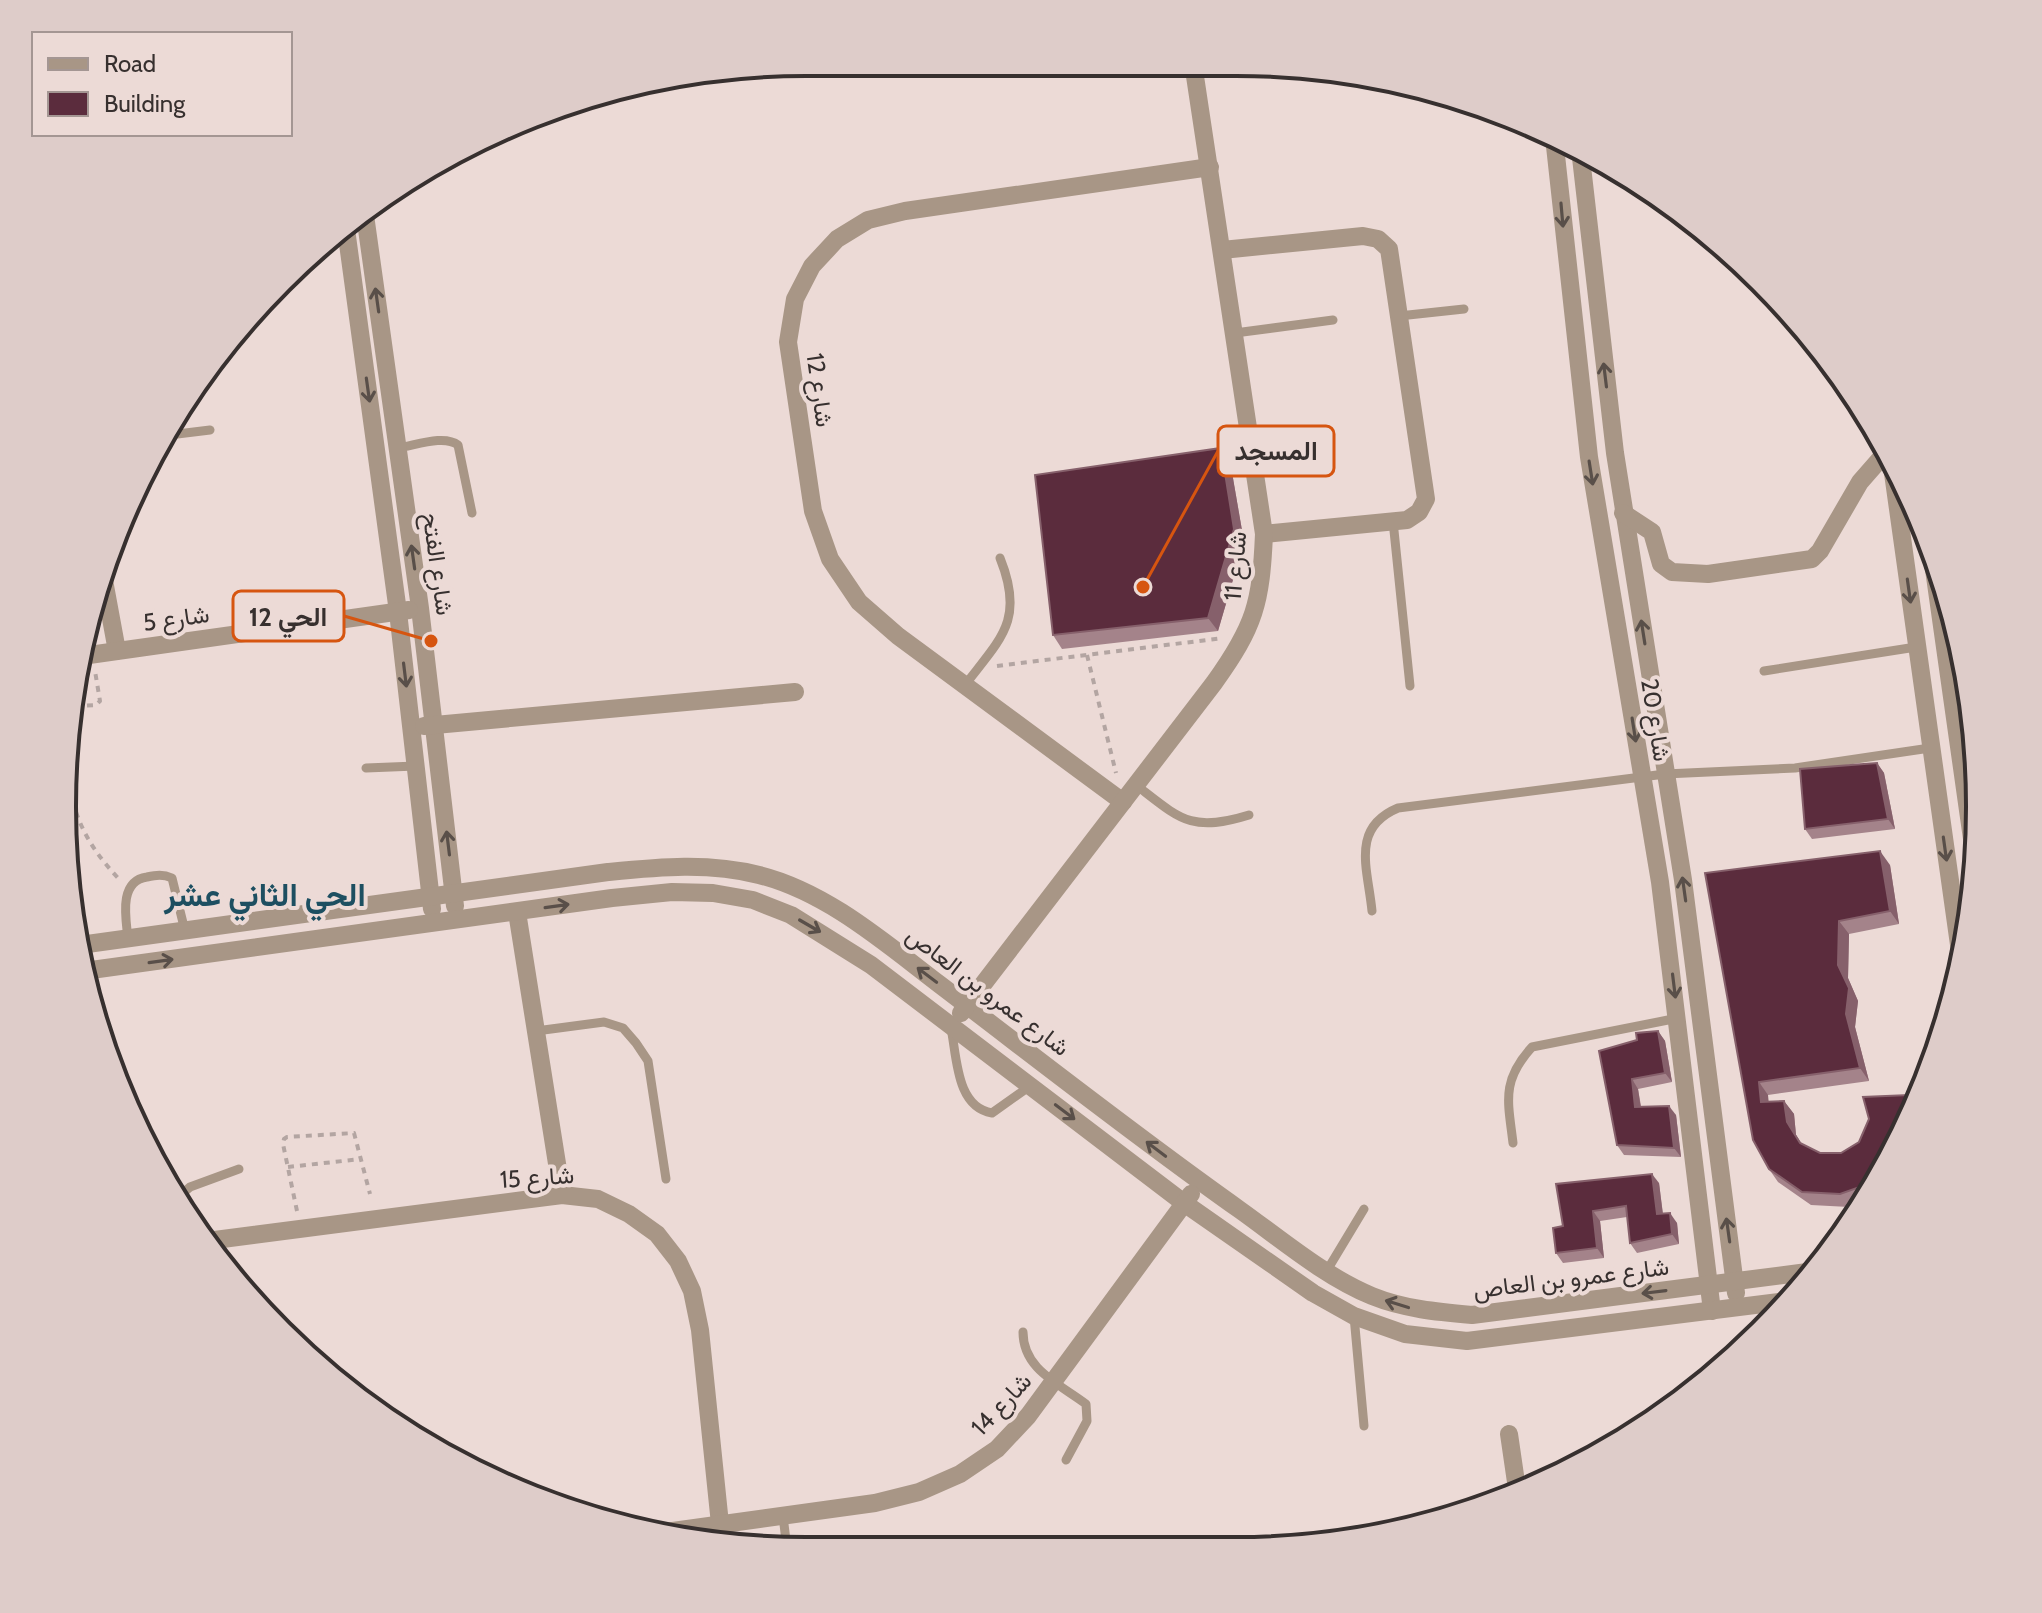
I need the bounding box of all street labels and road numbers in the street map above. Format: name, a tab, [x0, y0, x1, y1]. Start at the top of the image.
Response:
street label: شارع 12	[799, 351, 840, 429]
street label: شارع الفتح	[413, 511, 460, 618]
street label: شارع 11	[1218, 530, 1254, 602]
street label: شارع 5	[141, 599, 211, 639]
street label: شارع 20	[1633, 677, 1677, 764]
street label: شارع عمرو بن العاص	[899, 920, 1075, 1064]
street label: شارع 15	[499, 1160, 575, 1196]
street label: شارع عمرو بن العاص	[1471, 1252, 1671, 1306]
street label: شارع 14	[965, 1367, 1039, 1443]

